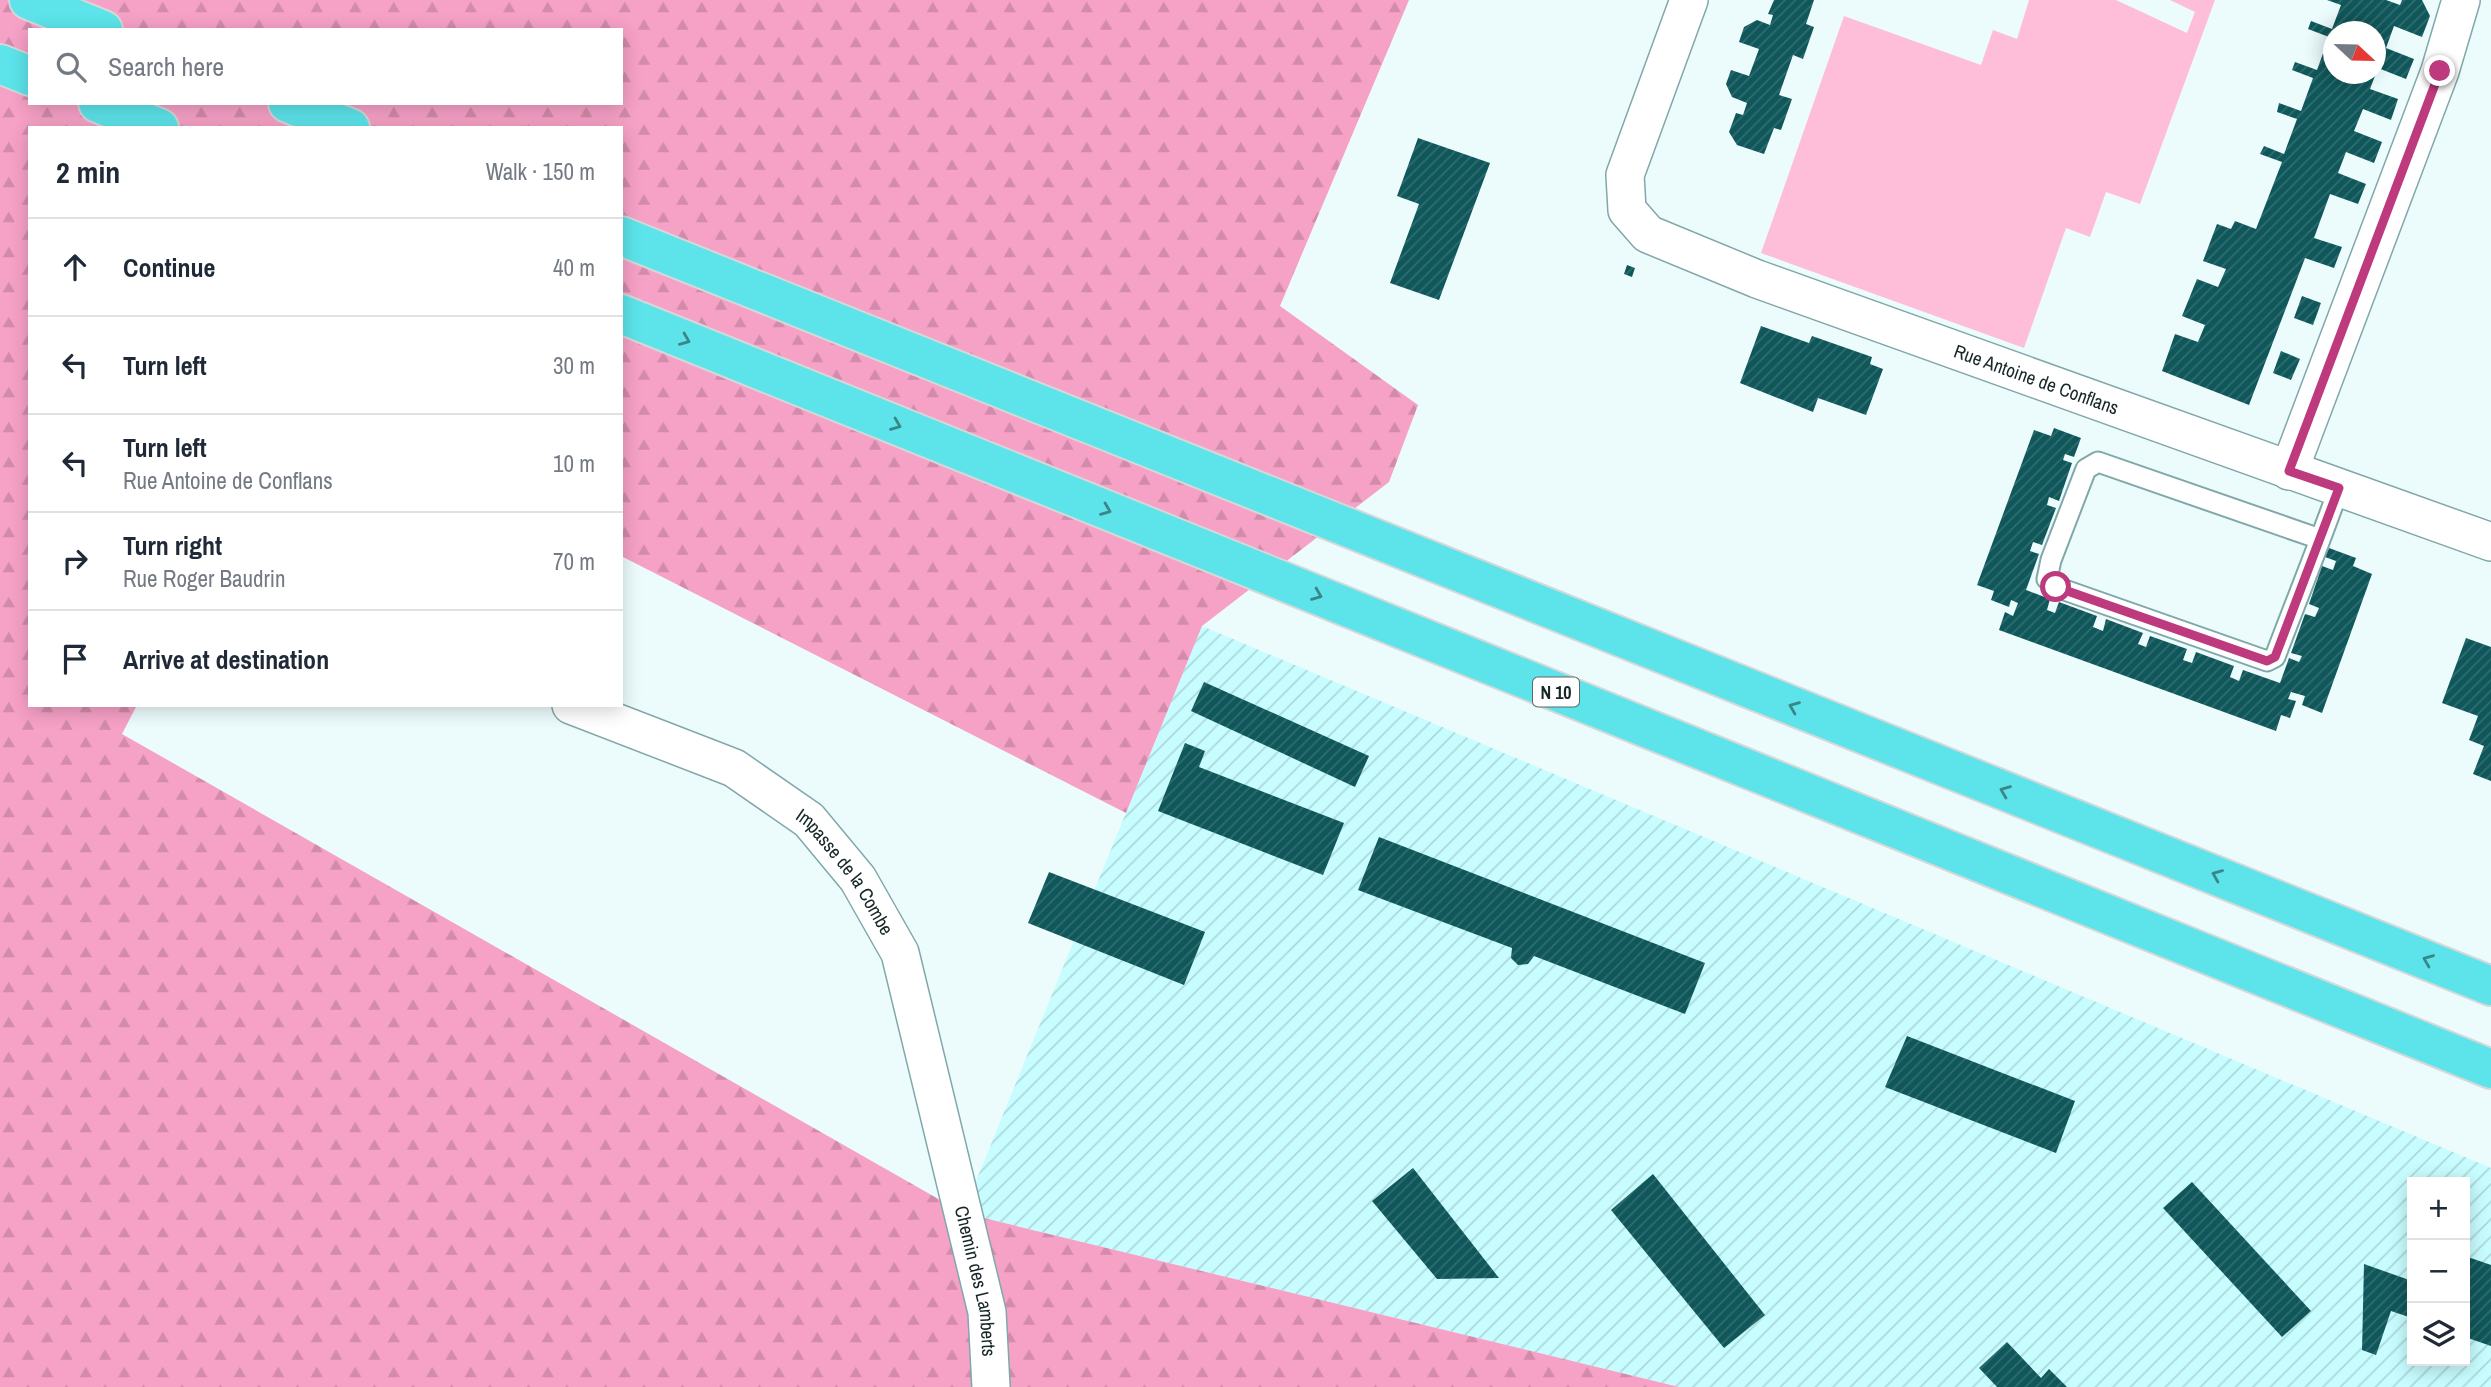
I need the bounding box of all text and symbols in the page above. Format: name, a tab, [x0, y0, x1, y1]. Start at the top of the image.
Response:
north arrow	[2323, 21, 2386, 84]
search box	[28, 28, 623, 105]
icon: search	[52, 48, 90, 86]
text: Search here	[108, 49, 224, 84]
route end	[2424, 55, 2455, 86]
text: 2 min	[56, 152, 120, 192]
text: Walk · 150 m	[486, 156, 595, 187]
icon: ahead	[56, 248, 94, 286]
text: Continue	[123, 250, 215, 285]
text: 40 m	[553, 252, 595, 283]
one-way arrow	[677, 332, 690, 346]
street label: Rue Antoine de Conflans	[1950, 338, 2123, 421]
icon: left	[56, 346, 94, 384]
text: Turn left	[123, 348, 207, 383]
text: 30 m	[553, 350, 595, 381]
one-way arrow	[889, 417, 901, 431]
text: Turn left	[123, 430, 207, 465]
icon: left	[56, 444, 94, 482]
text: 10 m	[553, 448, 595, 479]
text: Rue Antoine de Conflans	[123, 465, 333, 496]
one-way arrow	[1100, 502, 1112, 516]
text: Turn right	[123, 528, 222, 563]
icon: right	[56, 542, 94, 580]
text: 70 m	[553, 546, 595, 577]
text: Rue Roger Baudrin	[123, 563, 286, 594]
route start	[2040, 571, 2071, 602]
one-way arrow	[1311, 587, 1323, 601]
icon: arrive	[56, 640, 94, 678]
text: Arrive at destination	[123, 642, 329, 677]
road number: N 10	[1533, 678, 1579, 706]
one-way arrow	[1789, 701, 1801, 715]
one-way arrow	[2000, 786, 2012, 800]
street label: Impasse de la Combe	[791, 802, 900, 939]
one-way arrow	[2211, 870, 2223, 884]
one-way arrow	[2422, 955, 2434, 969]
map controls	[2407, 1177, 2470, 1366]
button: +	[2407, 1177, 2470, 1240]
street label: Chemin des Lamberts	[949, 1203, 1002, 1357]
button: −	[2407, 1240, 2470, 1303]
button: layers	[2407, 1303, 2470, 1366]

